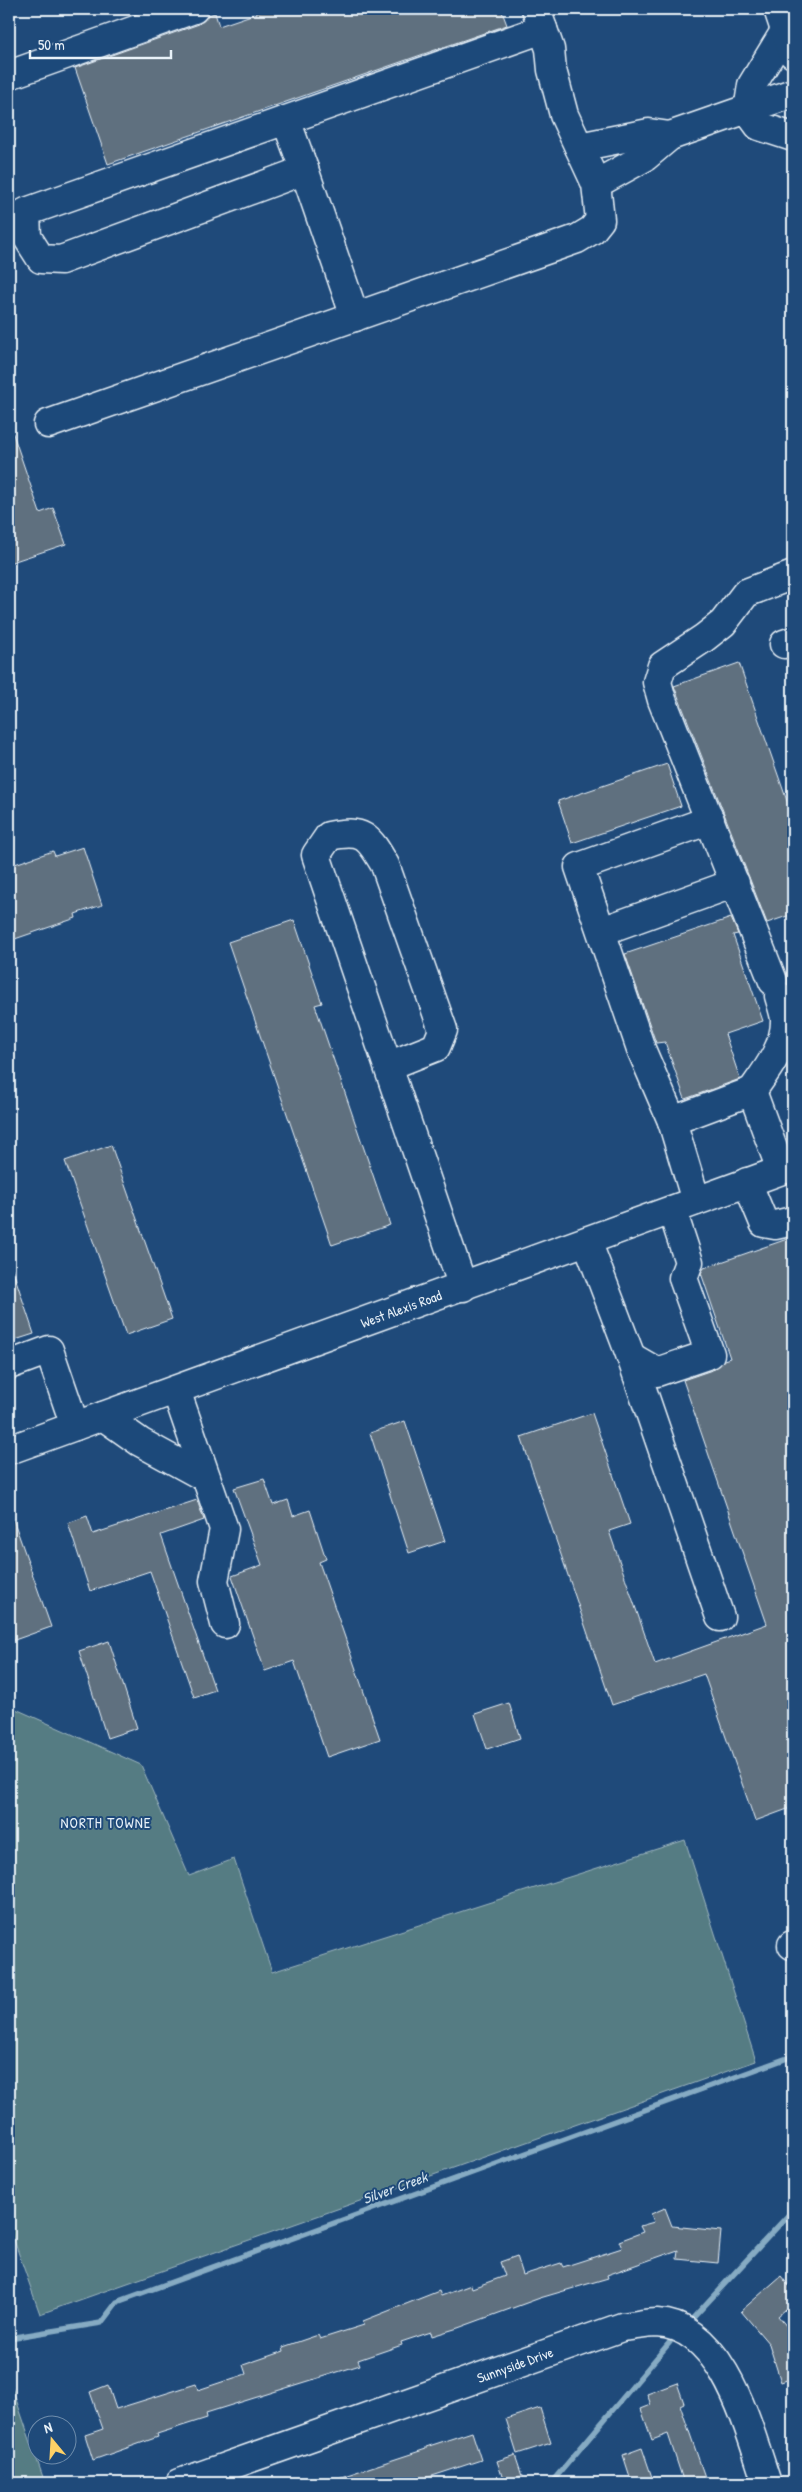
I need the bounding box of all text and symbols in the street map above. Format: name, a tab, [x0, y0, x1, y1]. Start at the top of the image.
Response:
scale bar	[30, 28, 171, 60]
text: 50 m	[38, 34, 65, 55]
street label: West Alexis Road	[358, 1285, 444, 1332]
district label: NORTH TOWNE	[61, 1812, 151, 1833]
water label: Silver Creek	[359, 2165, 432, 2209]
street label: Sunnyside Drive	[474, 2342, 556, 2388]
north arrow	[28, 2414, 78, 2464]
text: N	[41, 2417, 55, 2437]

